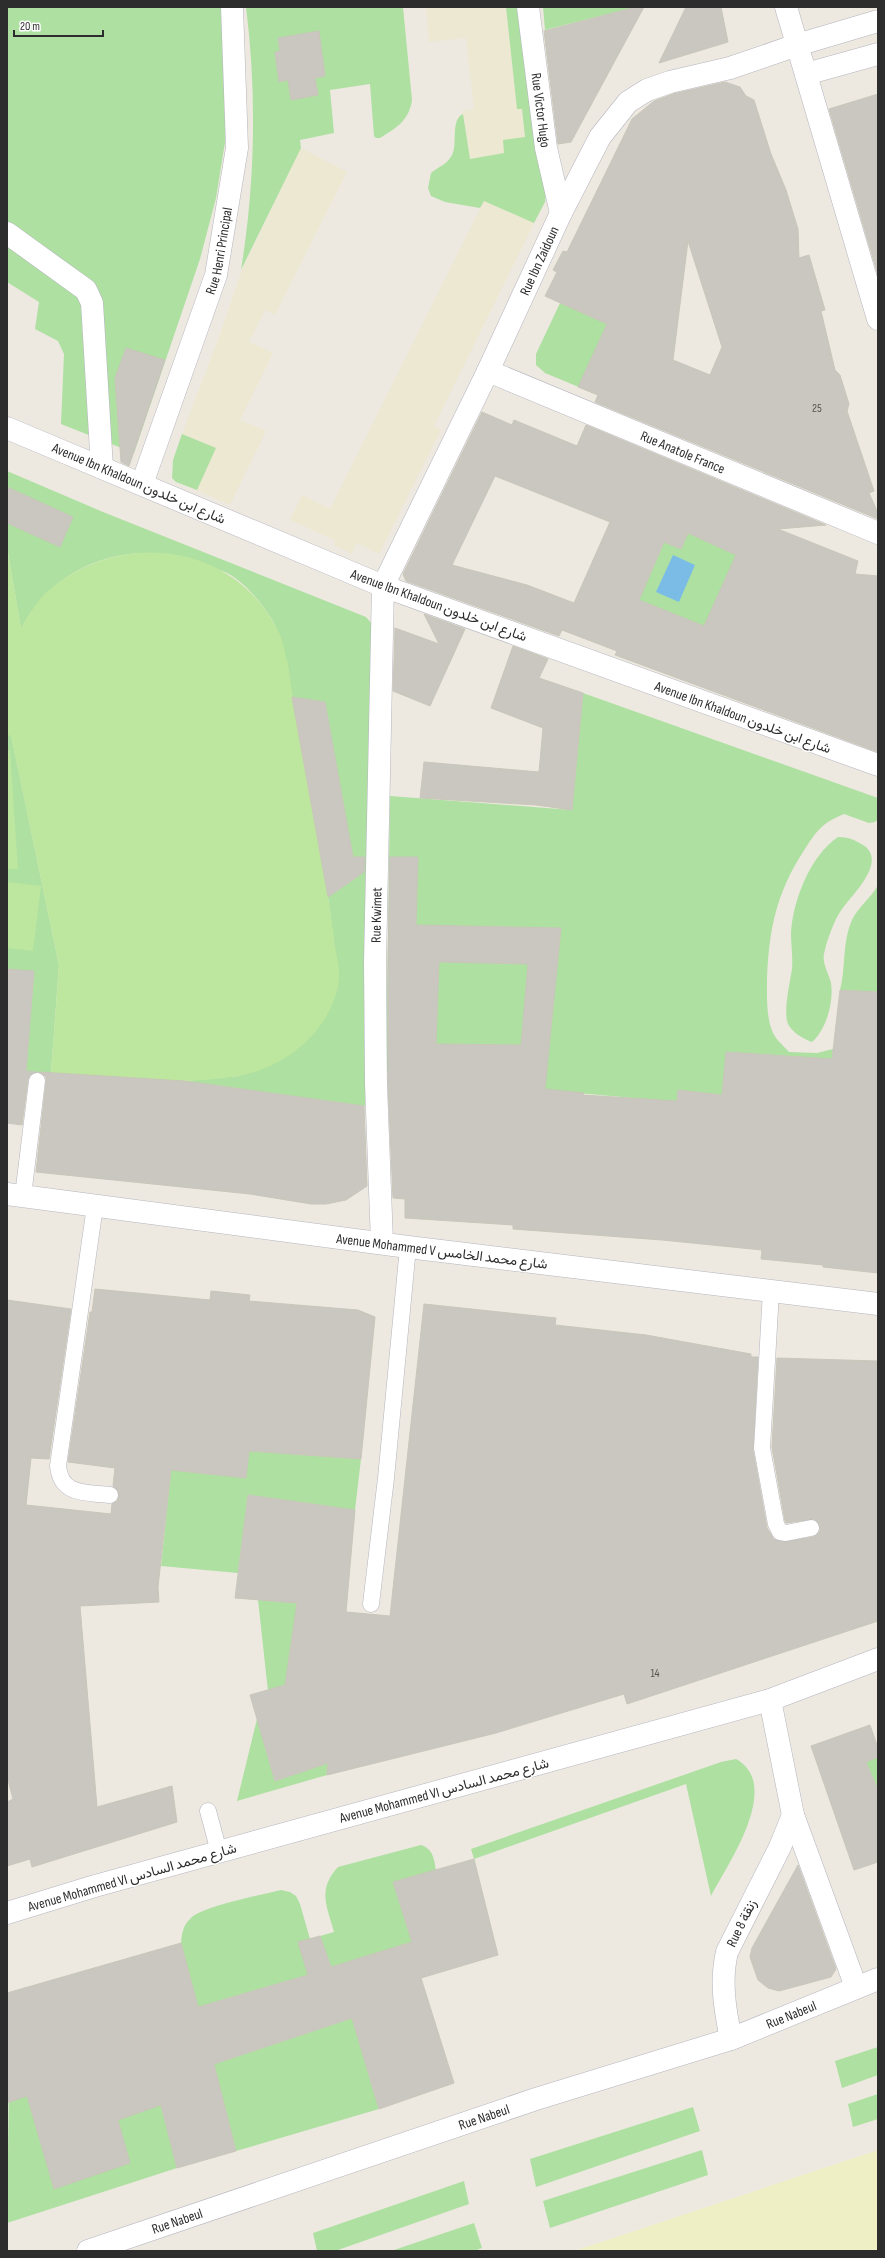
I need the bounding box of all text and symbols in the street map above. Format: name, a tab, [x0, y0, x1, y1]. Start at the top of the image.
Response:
scale bar	[14, 12, 103, 38]
text: 20 m	[20, 19, 40, 34]
street label: Rue Victor Hugo	[527, 72, 554, 149]
street label: Rue Henri Principal	[202, 206, 236, 297]
street label: Rue Ibn Zaidoun	[516, 224, 563, 298]
house number: 25	[812, 401, 822, 416]
street label: Rue Anatole France	[638, 427, 727, 478]
street label: Avenue Ibn Khaldoun شارع ابن خلدون	[48, 439, 228, 530]
street label: Avenue Ibn Khaldoun شارع ابن خلدون	[347, 565, 529, 647]
street label: Avenue Ibn Khaldoun شارع ابن خلدون	[651, 677, 833, 759]
street label: Rue Kwimet	[367, 887, 386, 943]
street label: Avenue Mohammed V شارع محمد الخامس	[334, 1230, 548, 1275]
house number: 14	[650, 1666, 660, 1681]
street label: Avenue Mohammed VI شارع محمد السادس	[337, 1754, 551, 1829]
street label: Avenue Mohammed VI شارع محمد السادس	[25, 1840, 239, 1918]
street label: Rue 8 زنقة	[723, 1897, 760, 1950]
street label: Rue Nabeul	[764, 1997, 819, 2033]
street label: Rue Nabeul	[456, 2101, 512, 2134]
street label: Rue Nabeul	[150, 2205, 205, 2238]

